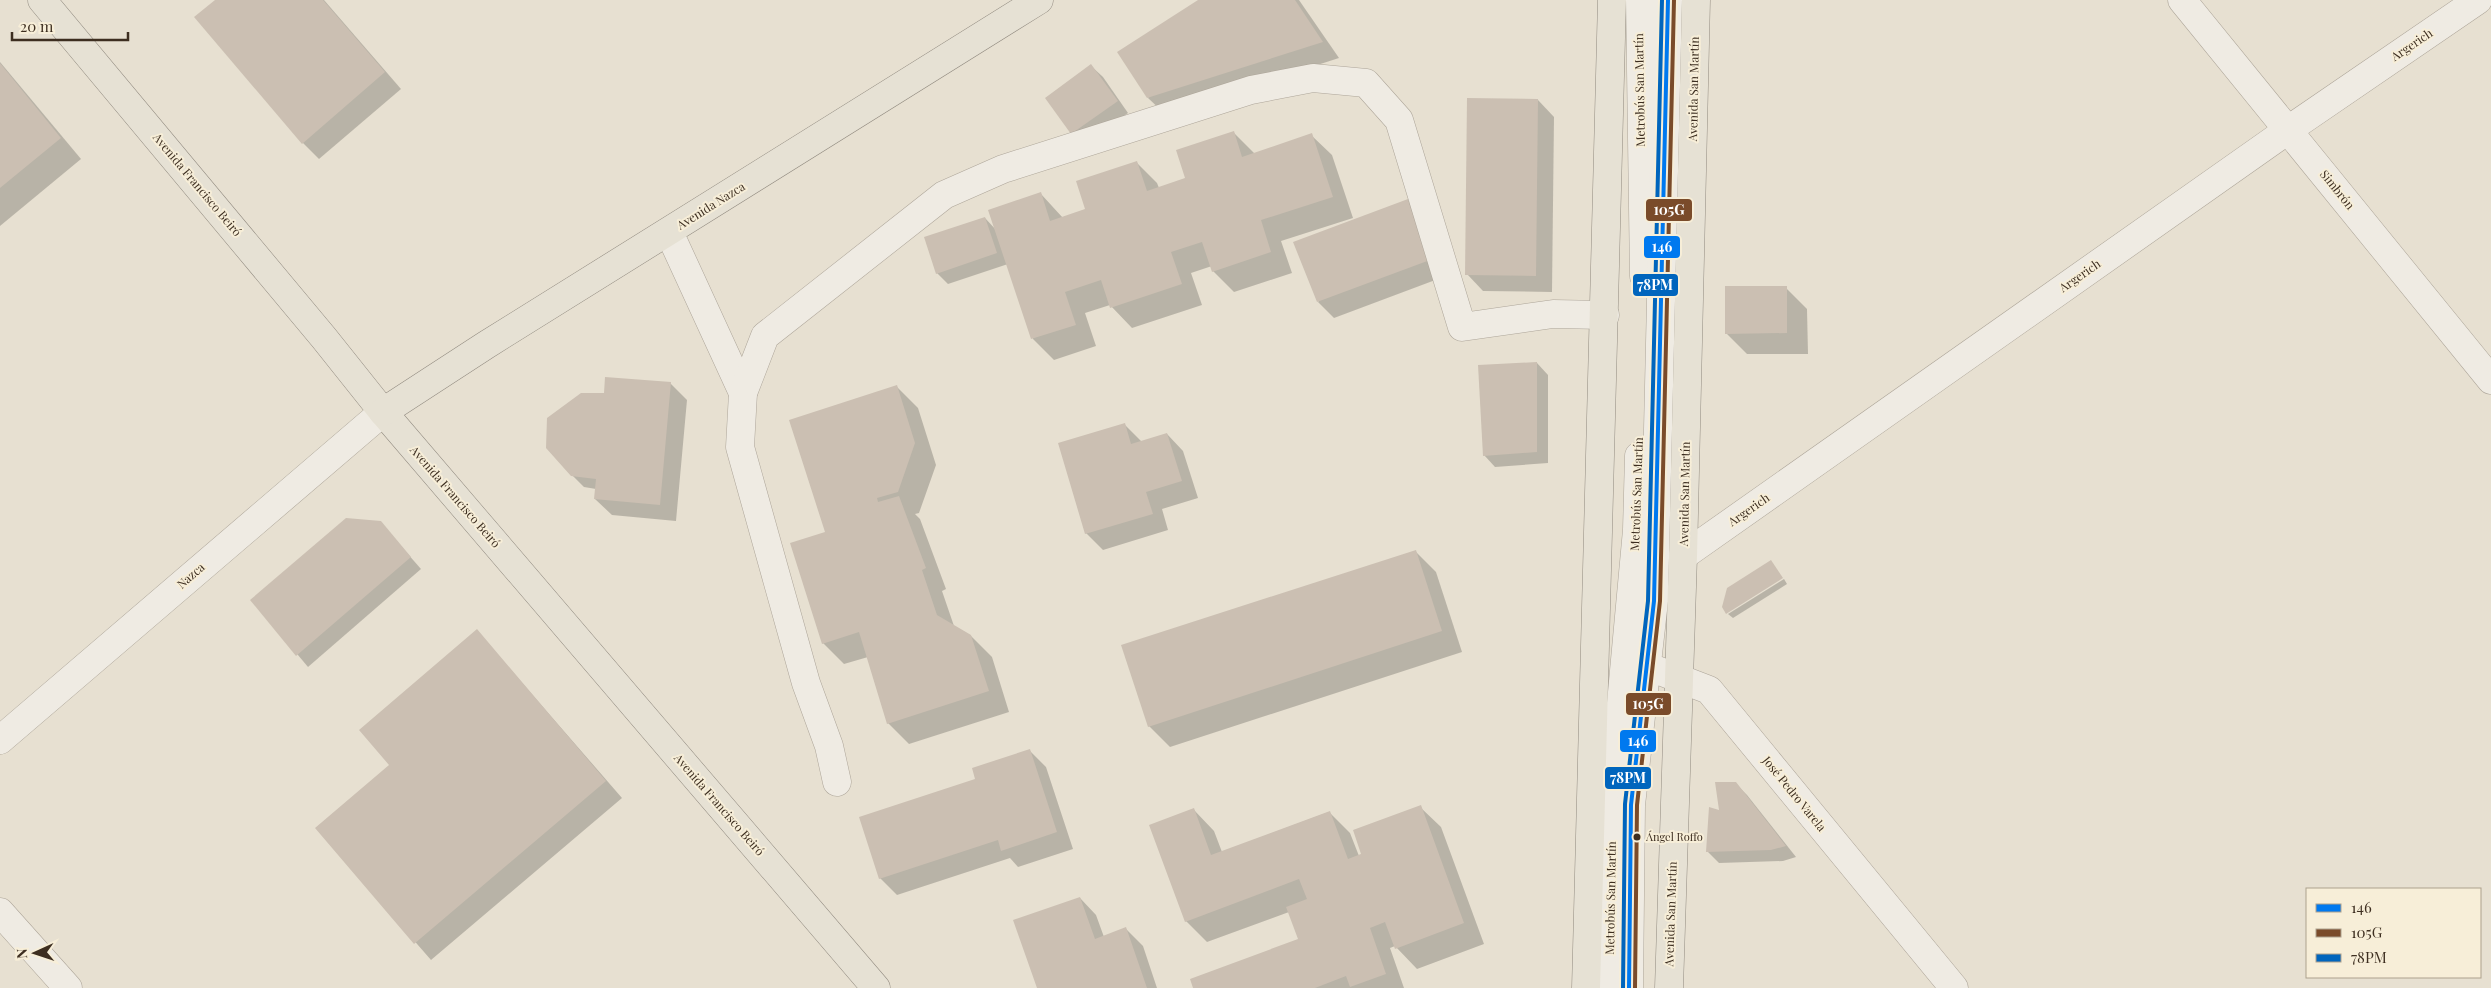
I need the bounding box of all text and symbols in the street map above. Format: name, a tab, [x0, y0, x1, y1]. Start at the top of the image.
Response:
scale bar	[12, 10, 129, 42]
text: 20 m	[20, 16, 54, 36]
street label: Argerich	[2387, 24, 2435, 64]
street label: Metrobús San Martín	[1630, 33, 1648, 147]
street label: Avenida San Martín	[1684, 36, 1702, 143]
street label: Avenida Francisco Beiró	[149, 129, 246, 240]
street label: Simbrón	[2317, 166, 2359, 212]
street label: Avenida Nazca	[672, 178, 748, 233]
line badge: 105G	[1645, 198, 1693, 222]
text: 105G	[1653, 200, 1685, 219]
line badge: 146	[1643, 235, 1681, 259]
text: 146	[1652, 237, 1672, 256]
street label: Argerich	[2055, 255, 2103, 296]
line badge: 78PM	[1632, 273, 1679, 297]
text: 78PM	[1637, 275, 1673, 294]
street label: Metrobús San Martín	[1626, 437, 1646, 551]
street label: Avenida Francisco Beiró	[406, 441, 505, 551]
street label: Avenida San Martín	[1675, 441, 1693, 548]
street label: Argerich	[1724, 489, 1772, 530]
street label: Nazca	[173, 559, 208, 592]
line badge: 105G	[1625, 692, 1672, 716]
text: 105G	[1632, 694, 1664, 713]
line badge: 146	[1619, 729, 1657, 753]
text: 146	[1628, 731, 1648, 750]
street label: Avenida Francisco Beiró	[670, 749, 769, 859]
street label: José Pedro Varela	[1759, 752, 1830, 834]
line badge: 78PM	[1604, 766, 1652, 790]
text: 78PM	[1610, 768, 1646, 787]
place label: Ángel Roffo	[1645, 829, 1703, 844]
marker: Ángel Roffo	[1632, 832, 1642, 842]
street label: Metrobús San Martín	[1601, 841, 1619, 955]
street label: Avenida San Martín	[1660, 861, 1680, 968]
legend	[2306, 888, 2481, 978]
text: 146	[2351, 897, 2372, 917]
text: 105G	[2351, 922, 2383, 942]
north arrow	[10, 928, 60, 978]
text: 78PM	[2351, 947, 2387, 967]
text: N	[12, 948, 31, 959]

